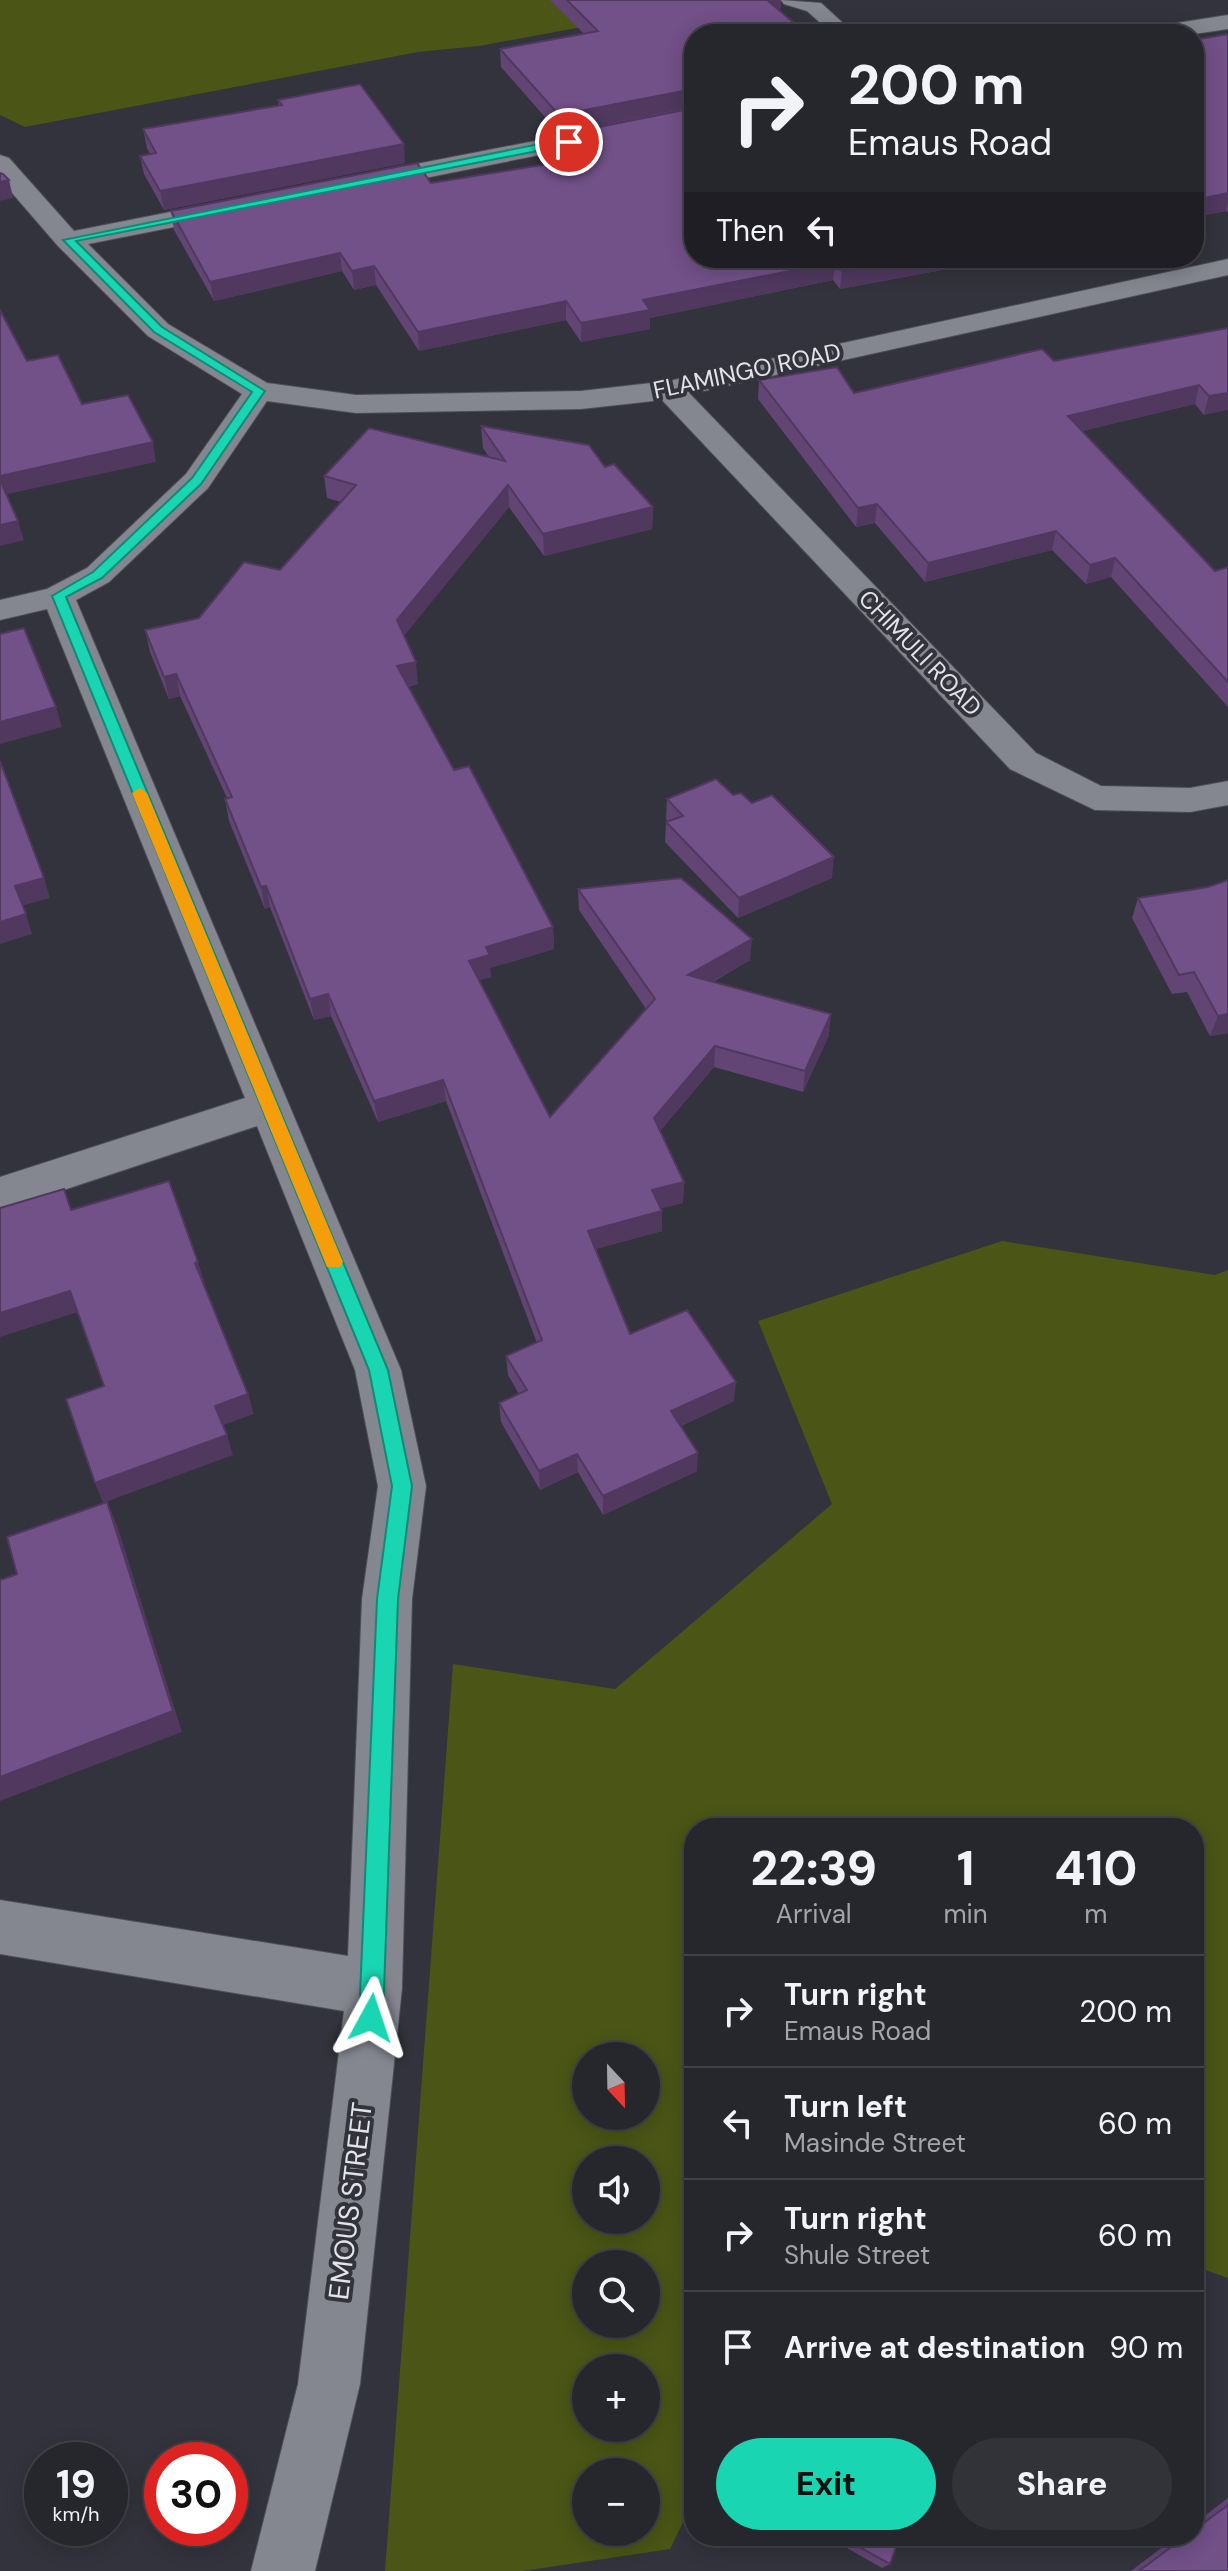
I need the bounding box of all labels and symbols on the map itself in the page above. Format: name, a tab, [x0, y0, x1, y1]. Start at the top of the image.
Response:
pin	[535, 108, 603, 176]
street label: FLAMINGO ROAD	[650, 335, 844, 406]
street label: CHIMULI ROAD	[852, 583, 988, 722]
position arrow	[329, 1976, 413, 2060]
north arrow	[572, 2042, 660, 2130]
street label: EMOUS STREET	[320, 2100, 381, 2302]
speed limit sign: 30	[144, 2442, 248, 2546]

